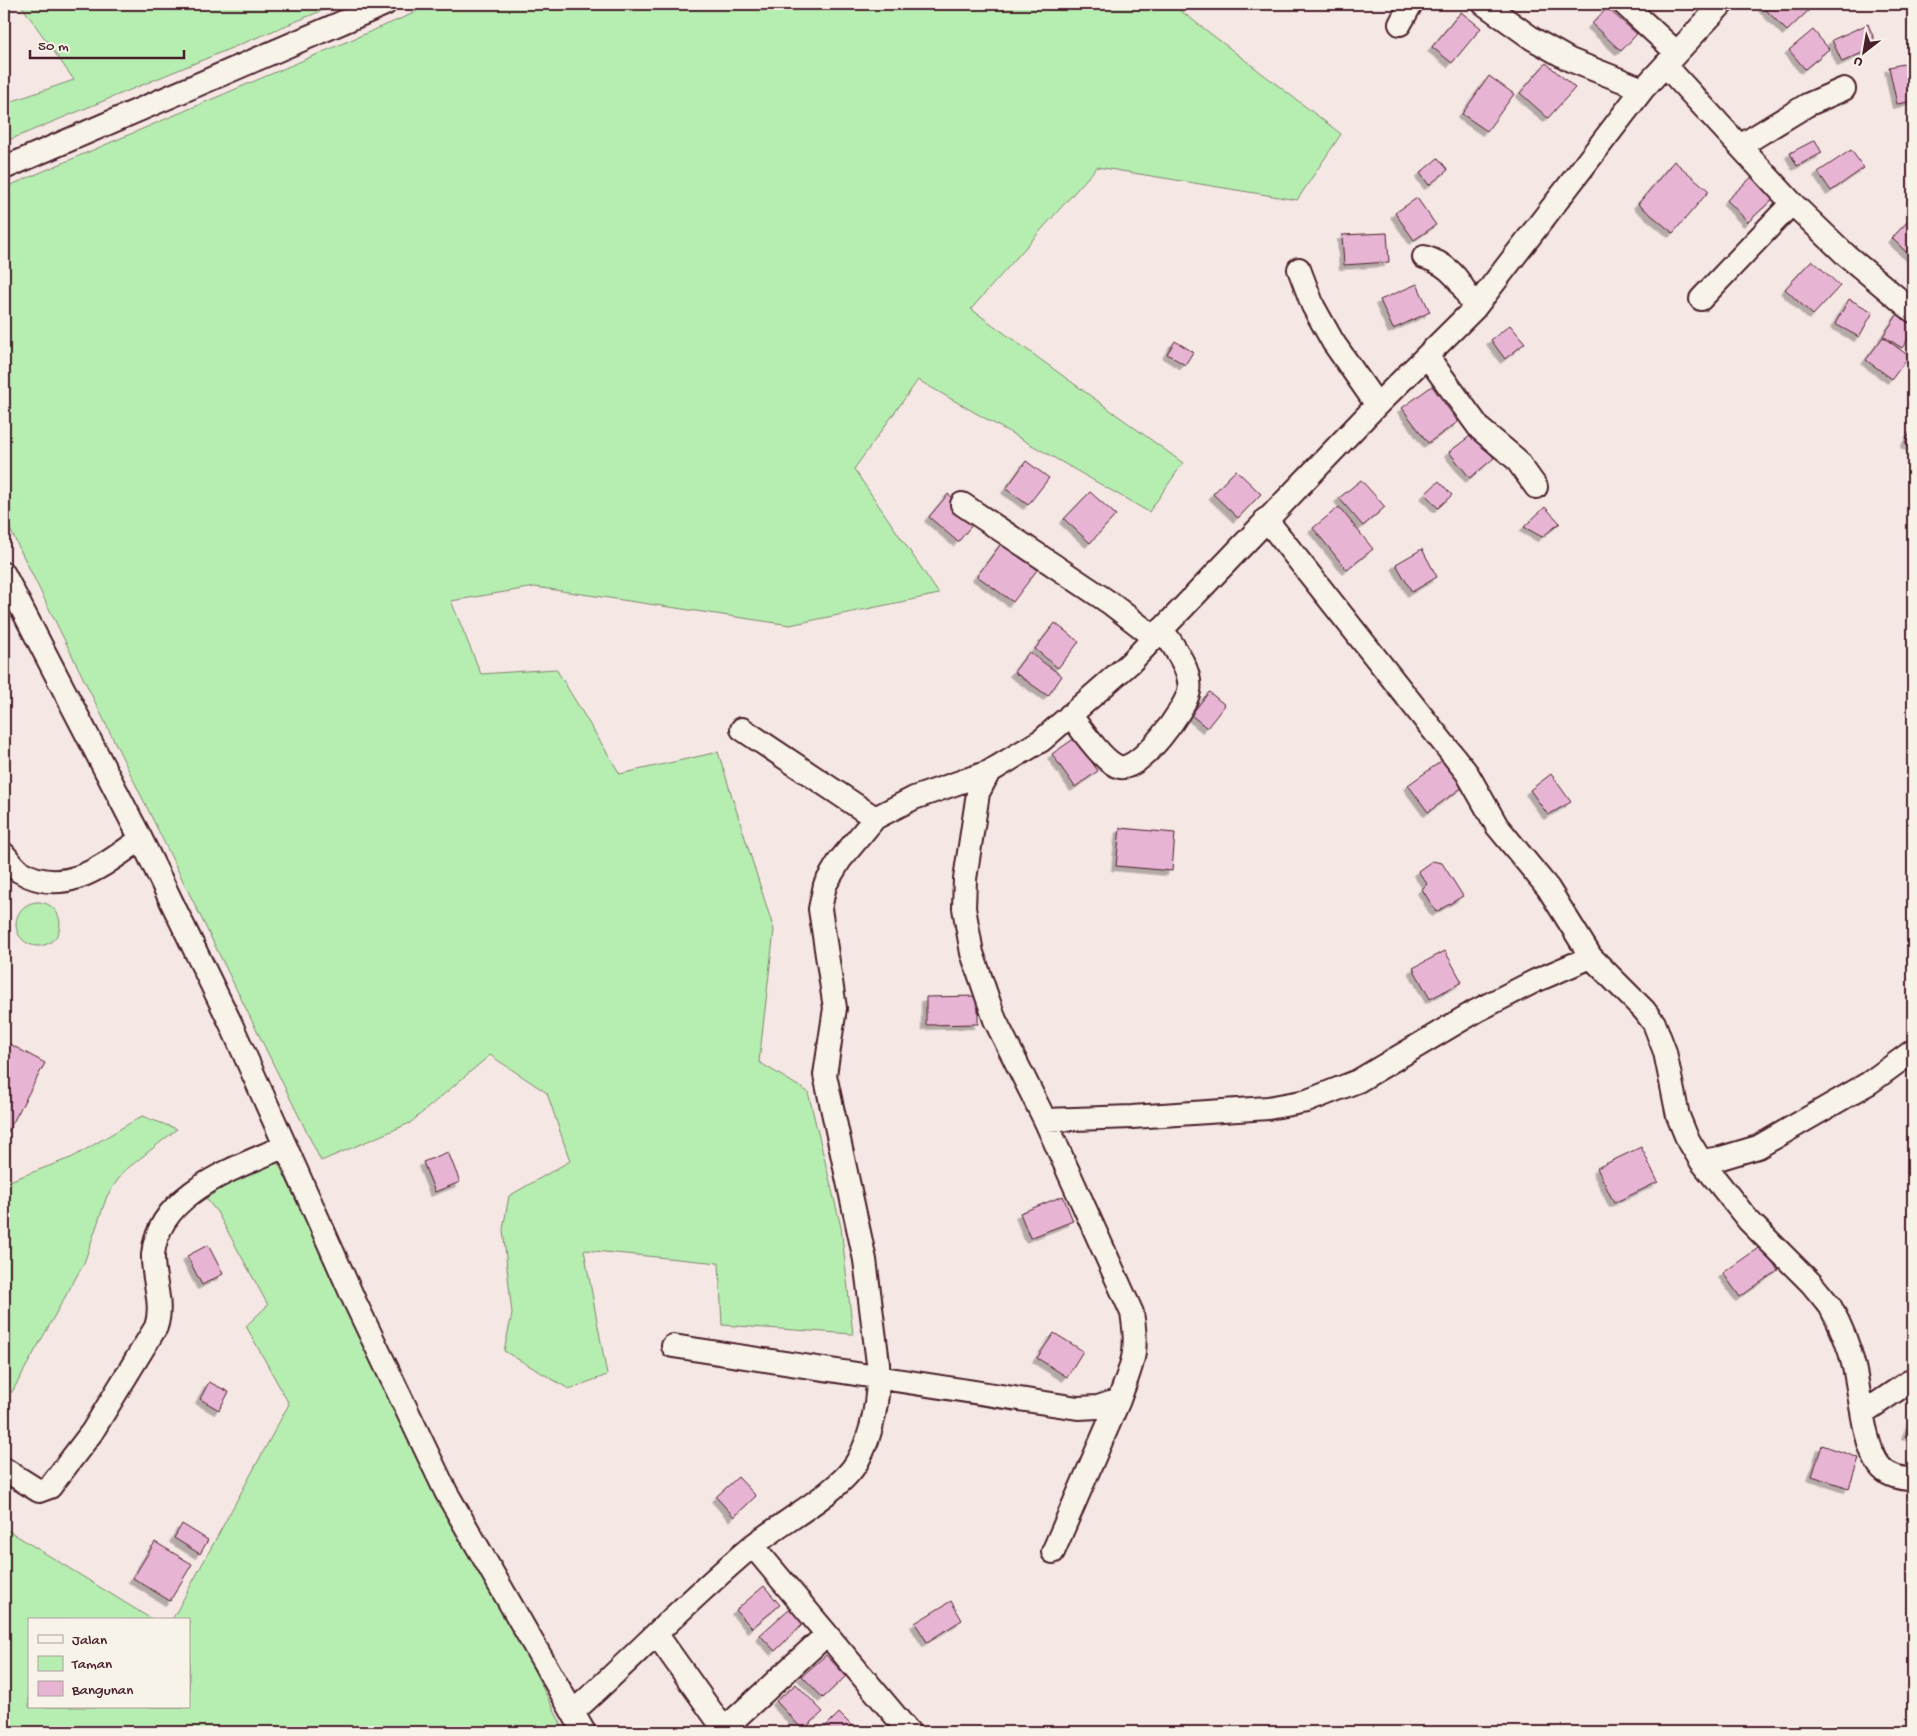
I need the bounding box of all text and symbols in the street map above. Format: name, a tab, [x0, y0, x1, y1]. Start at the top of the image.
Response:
scale bar	[30, 28, 184, 60]
north arrow	[1840, 28, 1890, 78]
text: 50 m	[38, 38, 69, 56]
text: U	[1851, 52, 1866, 70]
legend	[28, 1618, 190, 1708]
text: Jalan	[72, 1632, 107, 1650]
text: Taman	[71, 1656, 112, 1674]
text: Bangunan	[71, 1682, 133, 1700]

